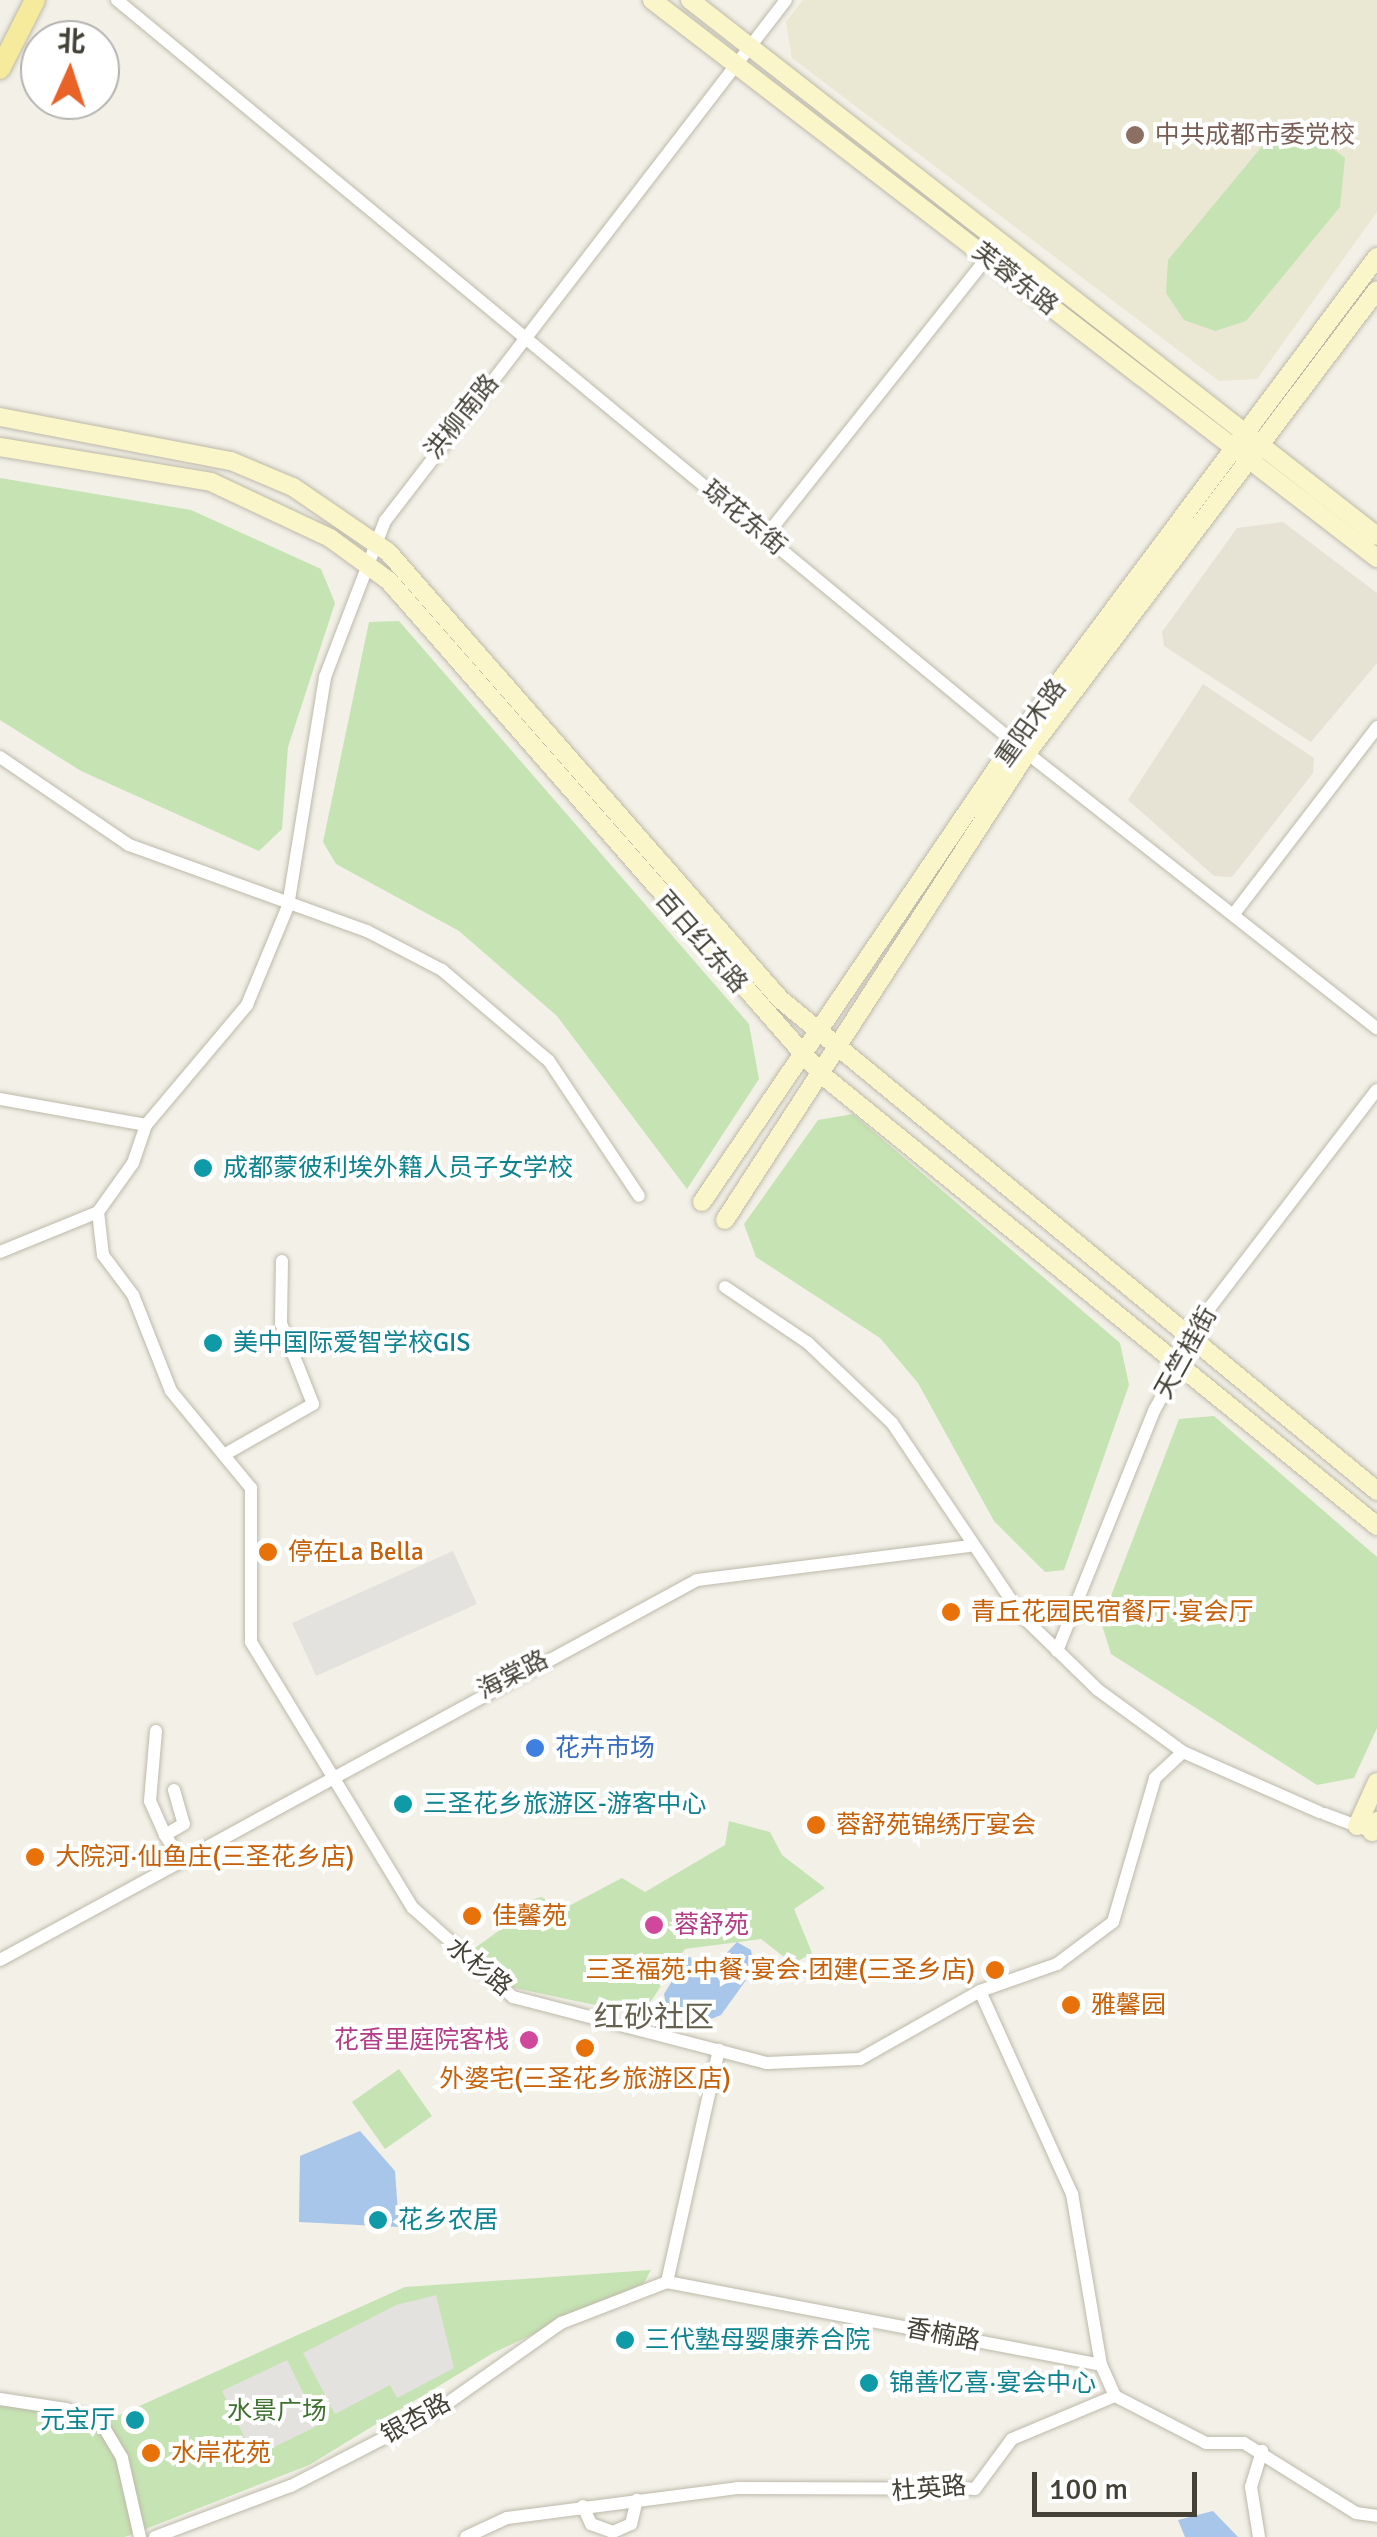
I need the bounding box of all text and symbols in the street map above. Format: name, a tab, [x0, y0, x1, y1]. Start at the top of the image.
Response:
north arrow	[20, 20, 120, 120]
text: 北	[57, 24, 86, 60]
place label: 中共成都市委党校	[1155, 120, 1355, 150]
marker: 中共成都市委党校	[1124, 124, 1146, 146]
street label: 芙蓉东路	[966, 236, 1064, 322]
street label: 洪柳南路	[419, 369, 505, 465]
street label: 琼花东街	[696, 474, 792, 562]
street label: 重阳木路	[989, 674, 1073, 772]
street label: 百日红东路	[649, 885, 753, 999]
place label: 成都蒙彼利埃外籍人员子女学校	[223, 1153, 573, 1183]
marker: 成都蒙彼利埃外籍人员子女学校	[192, 1157, 214, 1179]
street label: 天竺桂街	[1149, 1302, 1223, 1404]
place label: 美中国际爱智学校GIS	[233, 1328, 470, 1358]
marker: 美中国际爱智学校GIS	[202, 1332, 224, 1354]
place label: 停在La Bella	[288, 1537, 424, 1567]
marker: 停在La Bella	[257, 1541, 279, 1563]
place label: 青丘花园民宿餐厅·宴会厅	[971, 1597, 1254, 1627]
marker: 青丘花园民宿餐厅·宴会厅	[940, 1601, 962, 1623]
street label: 海棠路	[473, 1645, 553, 1705]
place label: 花卉市场	[555, 1733, 655, 1763]
marker: 花卉市场	[524, 1737, 546, 1759]
place label: 三圣花乡旅游区-游客中心	[423, 1789, 707, 1819]
marker: 三圣花乡旅游区-游客中心	[392, 1793, 414, 1815]
place label: 蓉舒苑锦绣厅宴会	[836, 1810, 1036, 1840]
marker: 蓉舒苑锦绣厅宴会	[805, 1814, 827, 1836]
place label: 大院河·仙鱼庄(三圣花乡店)	[55, 1842, 354, 1872]
marker: 大院河·仙鱼庄(三圣花乡店)	[24, 1846, 46, 1868]
place label: 佳馨苑	[492, 1901, 567, 1931]
marker: 佳馨苑	[461, 1905, 483, 1927]
place label: 蓉舒苑	[674, 1910, 749, 1940]
marker: 蓉舒苑	[643, 1914, 665, 1936]
street label: 水杉路	[440, 1932, 518, 2002]
place label: 三圣福苑·中餐·宴会·团建(三圣乡店)	[586, 1955, 975, 1985]
marker: 三圣福苑·中餐·宴会·团建(三圣乡店)	[984, 1959, 1006, 1981]
place label: 雅馨园	[1091, 1990, 1166, 2020]
marker: 雅馨园	[1060, 1994, 1082, 2016]
district label: 红砂社区	[594, 2000, 714, 2036]
place label: 花香里庭院客栈	[334, 2025, 509, 2055]
marker: 花香里庭院客栈	[518, 2029, 540, 2051]
marker: 外婆宅(三圣花乡旅游区店)	[574, 2037, 596, 2059]
place label: 外婆宅(三圣花乡旅游区店)	[439, 2064, 731, 2094]
place label: 花乡农居	[398, 2205, 498, 2235]
marker: 花乡农居	[367, 2209, 389, 2231]
street label: 香楠路	[903, 2313, 983, 2357]
place label: 三代塾母婴康养合院	[645, 2325, 870, 2355]
marker: 三代塾母婴康养合院	[614, 2329, 636, 2351]
place label: 锦善忆喜·宴会中心	[889, 2368, 1097, 2398]
marker: 锦善忆喜·宴会中心	[858, 2372, 880, 2394]
street label: 银杏路	[376, 2388, 456, 2450]
park label: 水景广场	[227, 2396, 327, 2426]
place label: 元宝厅	[40, 2405, 115, 2435]
marker: 元宝厅	[124, 2409, 146, 2431]
place label: 水岸花苑	[171, 2438, 271, 2468]
marker: 水岸花苑	[140, 2442, 162, 2464]
scale bar	[1037, 2452, 1202, 2514]
street label: 杜英路	[890, 2471, 968, 2507]
text: 100 m	[1049, 2471, 1128, 2508]

